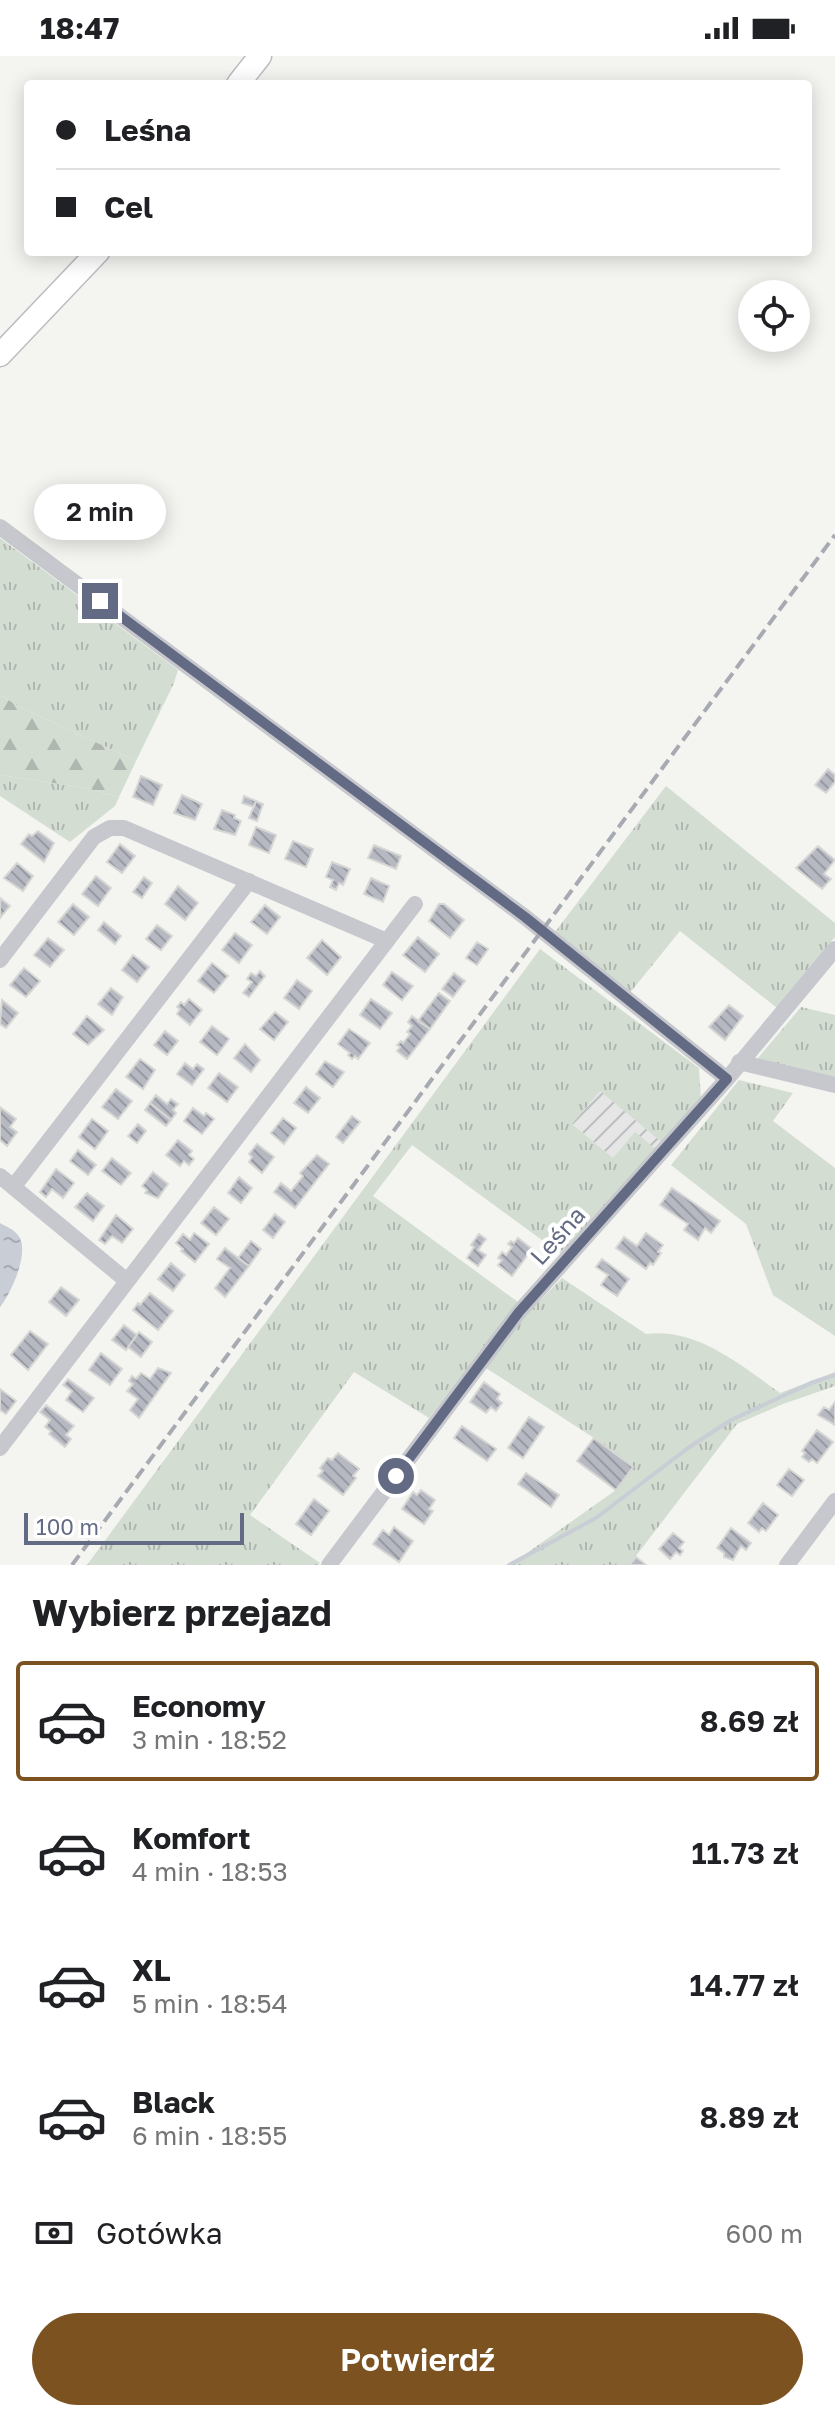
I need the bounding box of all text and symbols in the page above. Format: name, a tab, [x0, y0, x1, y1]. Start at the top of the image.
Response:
text: 18:47	[40, 10, 119, 46]
text: Leśna	[104, 112, 191, 148]
text: Cel	[104, 189, 153, 225]
map controls	[738, 280, 810, 352]
button: locate	[738, 280, 810, 352]
callout: 2 min	[34, 485, 166, 541]
text: 2 min	[66, 496, 134, 527]
route end	[82, 583, 118, 619]
street label: Leśna	[523, 1200, 591, 1270]
route start	[378, 1458, 414, 1494]
scale bar	[24, 1509, 244, 1545]
text: 100 m	[36, 1513, 99, 1540]
text: Wybierz przejazd	[32, 1591, 332, 1634]
icon: car	[36, 1685, 108, 1757]
text: Economy	[132, 1688, 266, 1724]
text: 8.69 zł	[700, 1703, 799, 1739]
text: 3 min · 18:52	[132, 1724, 287, 1755]
icon: car	[36, 1817, 108, 1889]
text: Komfort	[132, 1820, 251, 1856]
text: 11.73 zł	[691, 1835, 799, 1871]
text: 4 min · 18:53	[132, 1856, 288, 1887]
icon: car	[36, 1949, 108, 2021]
text: XL	[132, 1952, 171, 1988]
text: 14.77 zł	[690, 1967, 799, 2003]
text: 5 min · 18:54	[132, 1988, 288, 2019]
icon: car	[36, 2081, 108, 2153]
text: Black	[132, 2084, 215, 2120]
text: 8.89 zł	[699, 2099, 799, 2135]
text: 6 min · 18:55	[132, 2120, 287, 2151]
icon: cash	[32, 2211, 76, 2255]
text: Gotówka	[96, 2215, 223, 2251]
text: 600 m	[726, 2218, 803, 2249]
button: Potwierdź	[32, 2313, 803, 2405]

